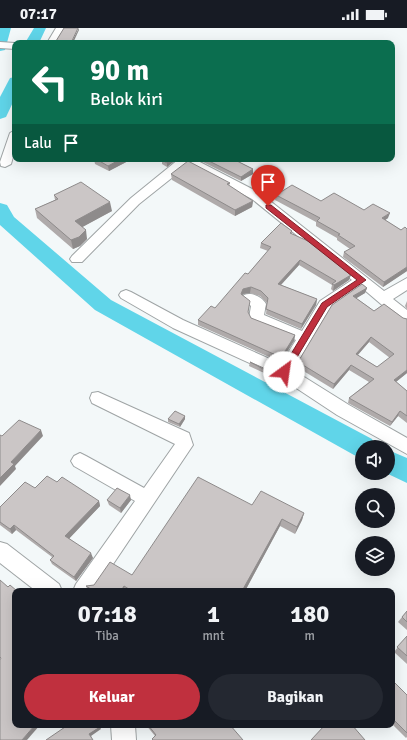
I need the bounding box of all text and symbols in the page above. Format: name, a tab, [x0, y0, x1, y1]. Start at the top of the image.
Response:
text: 07:17	[20, 5, 57, 23]
text: 90 m	[90, 54, 149, 88]
icon: left	[24, 56, 76, 108]
text: Belok kiri	[90, 88, 163, 110]
icon: arrive	[60, 132, 82, 154]
text: Lalu	[24, 134, 52, 152]
pin	[251, 165, 285, 206]
icon: arrive	[257, 171, 279, 193]
position arrow	[263, 351, 305, 393]
map controls	[355, 440, 395, 576]
button: sound	[355, 440, 395, 480]
button: search	[355, 488, 395, 528]
button: layers	[355, 536, 395, 576]
text: 07:18	[78, 599, 137, 629]
text: 1	[207, 599, 220, 629]
text: 180	[290, 599, 329, 629]
text: Tiba	[96, 628, 119, 644]
text: mnt	[202, 628, 225, 644]
text: m	[305, 628, 315, 644]
button: Keluar	[24, 674, 200, 720]
button: Bagikan	[208, 674, 383, 720]

